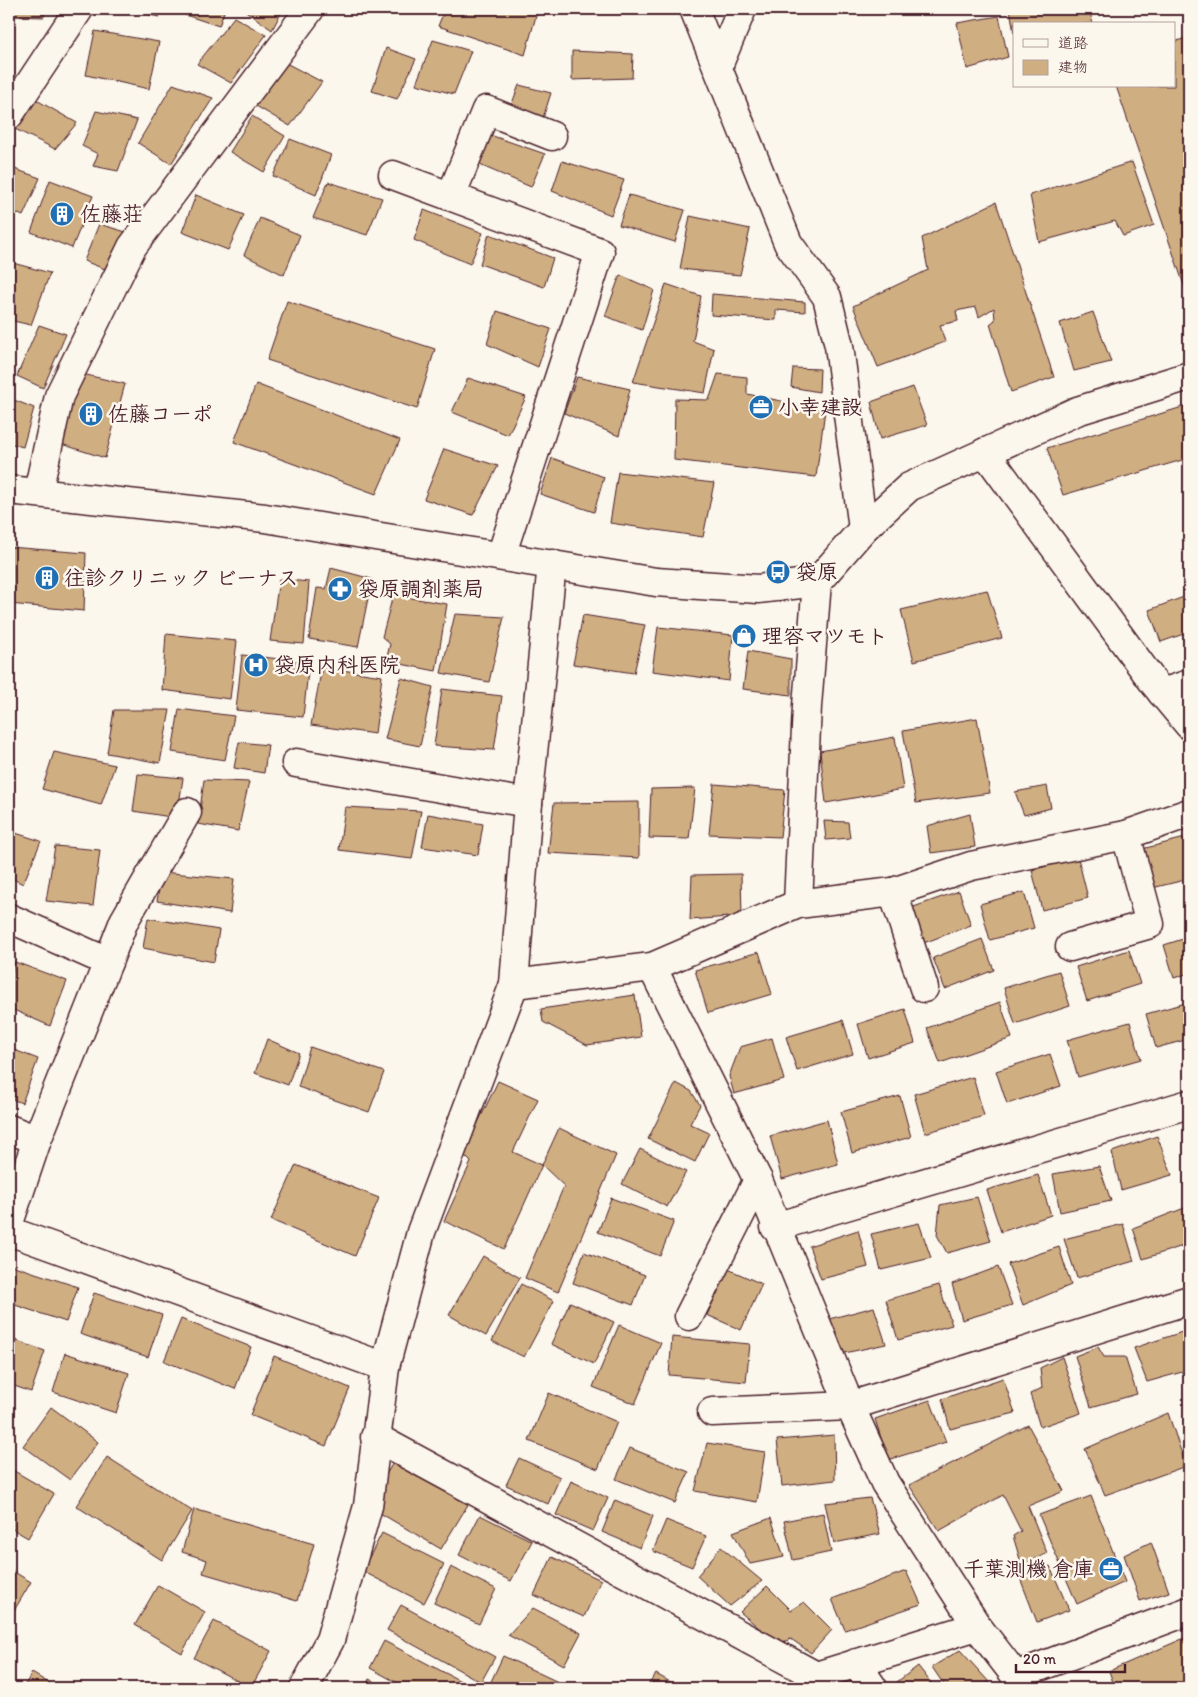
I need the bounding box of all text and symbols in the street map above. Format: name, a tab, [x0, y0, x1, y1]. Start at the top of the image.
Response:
legend	[1013, 22, 1176, 88]
text: 道路	[1058, 34, 1088, 52]
text: 建物	[1058, 58, 1088, 76]
building icon: 佐藤荘	[49, 201, 75, 227]
place label: 佐藤荘	[80, 201, 143, 226]
office icon: 小幸建設	[748, 394, 774, 420]
place label: 小幸建設	[778, 394, 862, 419]
building icon: 佐藤コーポ	[78, 401, 104, 427]
place label: 佐藤コーポ	[108, 401, 213, 426]
bus stop icon: 袋原	[765, 559, 791, 585]
place label: 袋原	[796, 559, 838, 584]
building icon: 往診クリニック ビーナス	[34, 565, 60, 591]
place label: 往診クリニック ビーナス	[64, 565, 298, 590]
pharmacy icon: 袋原調剤薬局	[327, 576, 353, 602]
place label: 袋原調剤薬局	[358, 576, 484, 601]
shop icon: 理容マツモト	[731, 623, 757, 649]
place label: 理容マツモト	[762, 623, 888, 648]
hospital icon: 袋原内科医院	[243, 652, 269, 678]
place label: 袋原内科医院	[274, 652, 400, 677]
place label: 千葉測機 倉庫	[963, 1556, 1094, 1581]
office icon: 千葉測機 倉庫	[1098, 1556, 1124, 1582]
scale bar	[1016, 1642, 1124, 1674]
text: 20 m	[1023, 1650, 1057, 1668]

